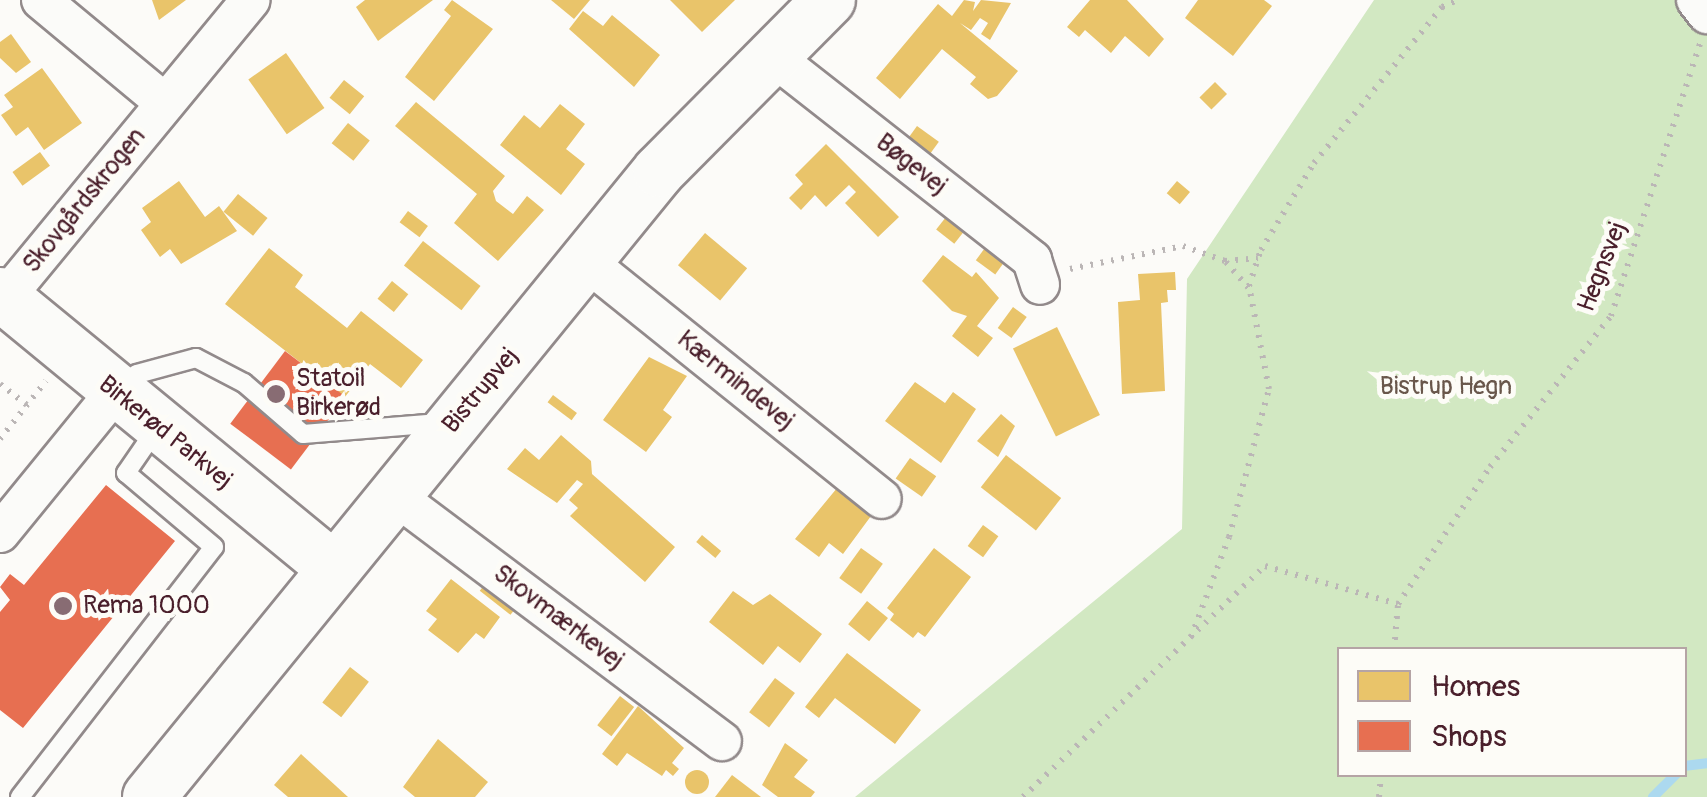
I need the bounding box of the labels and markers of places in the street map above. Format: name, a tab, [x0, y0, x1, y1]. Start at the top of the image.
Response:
place label: Statoil Birkerød	[296, 365, 381, 424]
marker: Statoil Birkerød	[265, 383, 287, 405]
place label: Rema 1000	[83, 591, 210, 621]
marker: Rema 1000	[52, 595, 74, 617]

